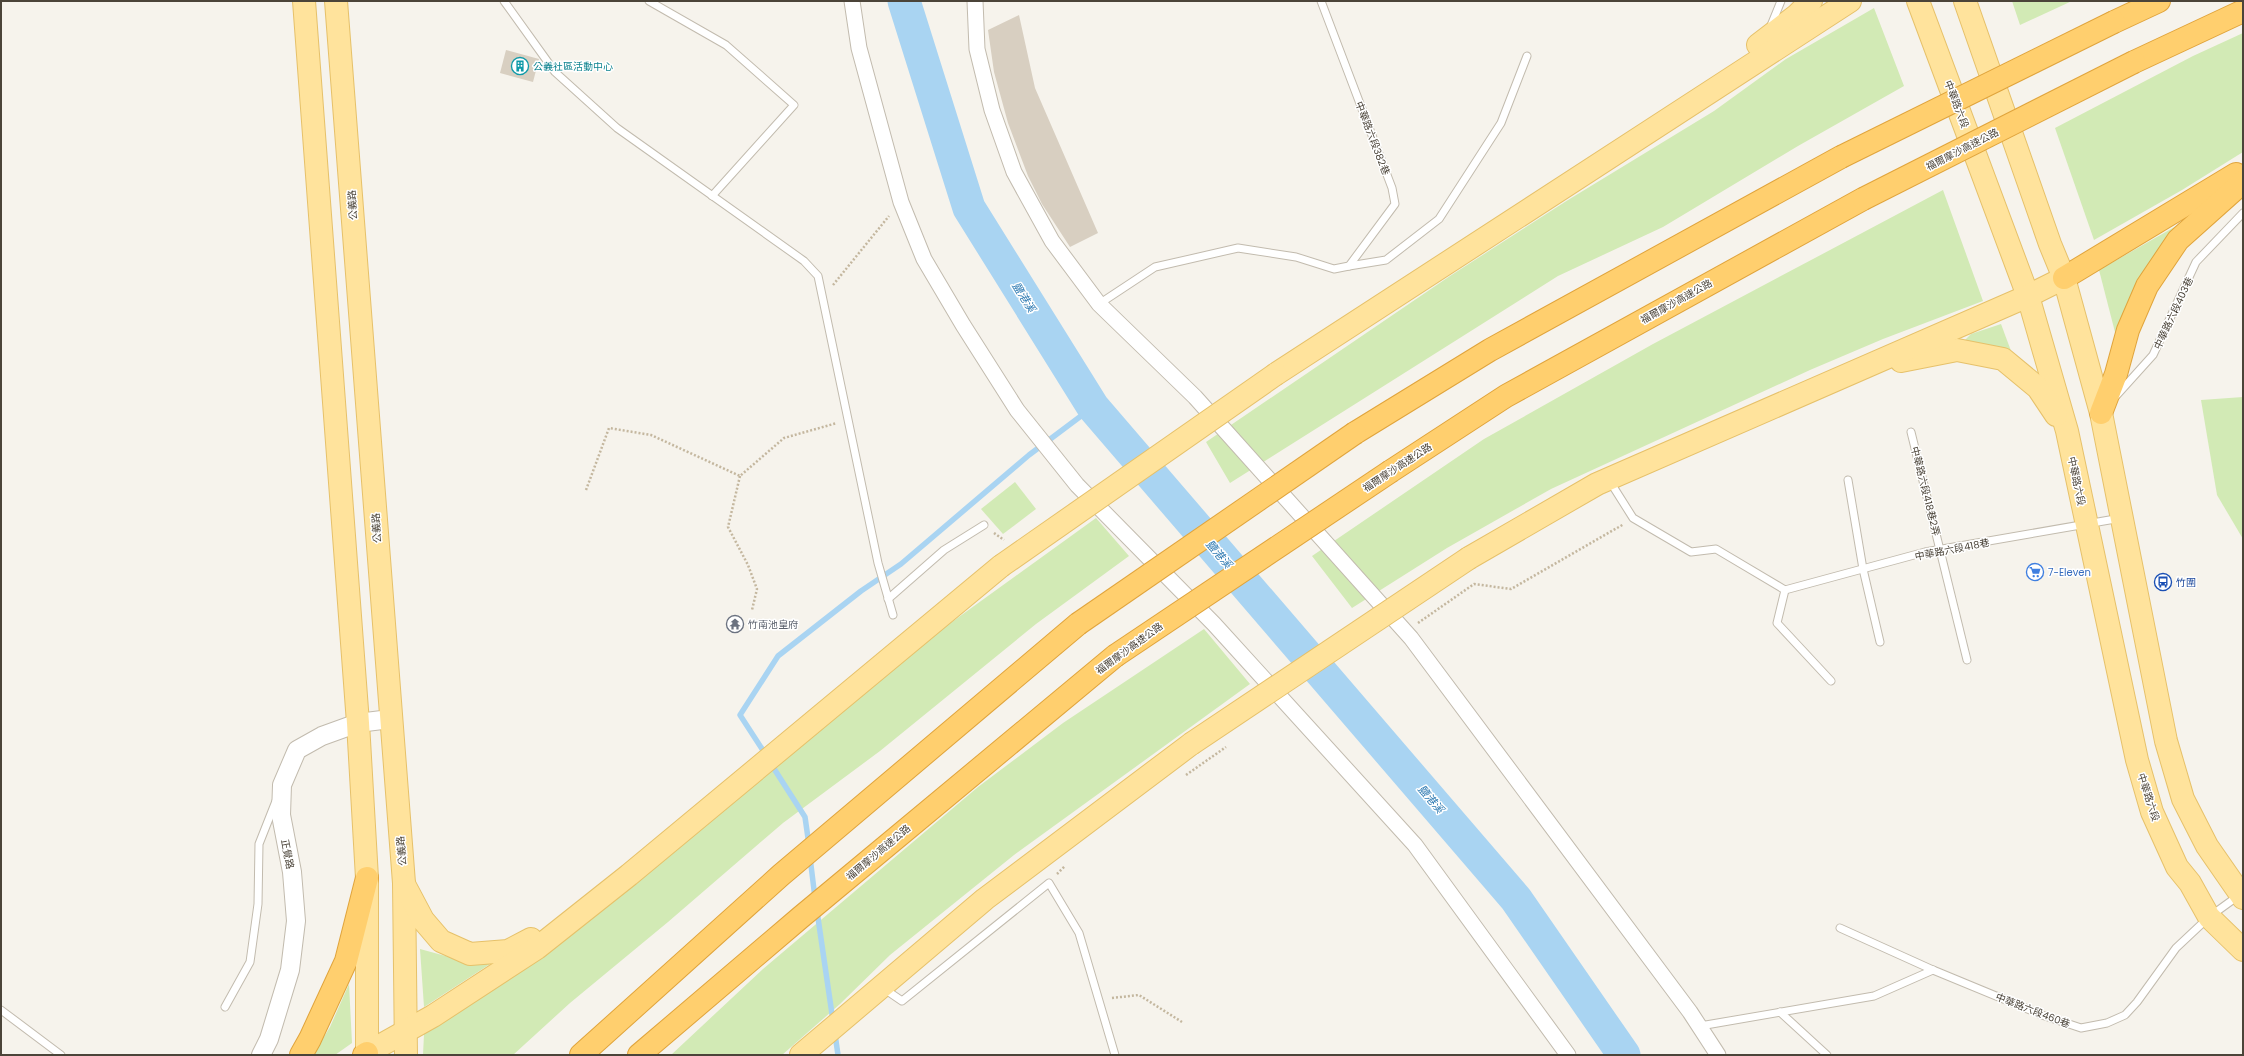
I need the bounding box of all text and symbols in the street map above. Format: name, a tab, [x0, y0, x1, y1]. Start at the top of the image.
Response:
building icon: 公義社區活動中心	[510, 56, 530, 76]
place label: 公義社區活動中心	[533, 59, 613, 74]
street label: 中華路六段	[1941, 78, 1972, 130]
street label: 中華路六段382巷	[1352, 99, 1394, 177]
street label: 福爾摩沙高速公路	[1923, 125, 2001, 174]
street label: 公義路	[344, 189, 361, 220]
street label: 中華路六段403巷	[2150, 274, 2197, 352]
street label: 福爾摩沙高速公路	[1638, 275, 1715, 327]
water label: 鹽港溪	[1008, 279, 1041, 317]
street label: 福爾摩沙高速公路	[1360, 439, 1435, 495]
street label: 中華路六段418巷2弄	[1907, 445, 1944, 537]
street label: 中華路六段	[2064, 455, 2089, 507]
street label: 公義路	[368, 512, 385, 543]
street label: 中華路六段418巷	[1913, 535, 1991, 564]
water label: 鹽港溪	[1202, 536, 1237, 573]
supermarket icon: 7-Eleven	[2025, 562, 2045, 582]
place label: 7-Eleven	[2048, 565, 2091, 580]
bus stop icon: 竹圍	[2153, 572, 2173, 592]
place label: 竹圍	[2176, 575, 2196, 590]
temple icon: 竹南池皇府	[725, 614, 745, 634]
place label: 竹南池皇府	[748, 617, 798, 632]
street label: 福爾摩沙高速公路	[1093, 619, 1166, 678]
street label: 中華路六段	[2134, 771, 2163, 823]
water label: 鹽港溪	[1414, 781, 1449, 818]
street label: 福爾摩沙高速公路	[843, 821, 914, 884]
street label: 公義路	[393, 835, 410, 867]
street label: 正覺路	[277, 838, 298, 870]
street label: 中華路六段460巷	[1993, 989, 2072, 1032]

